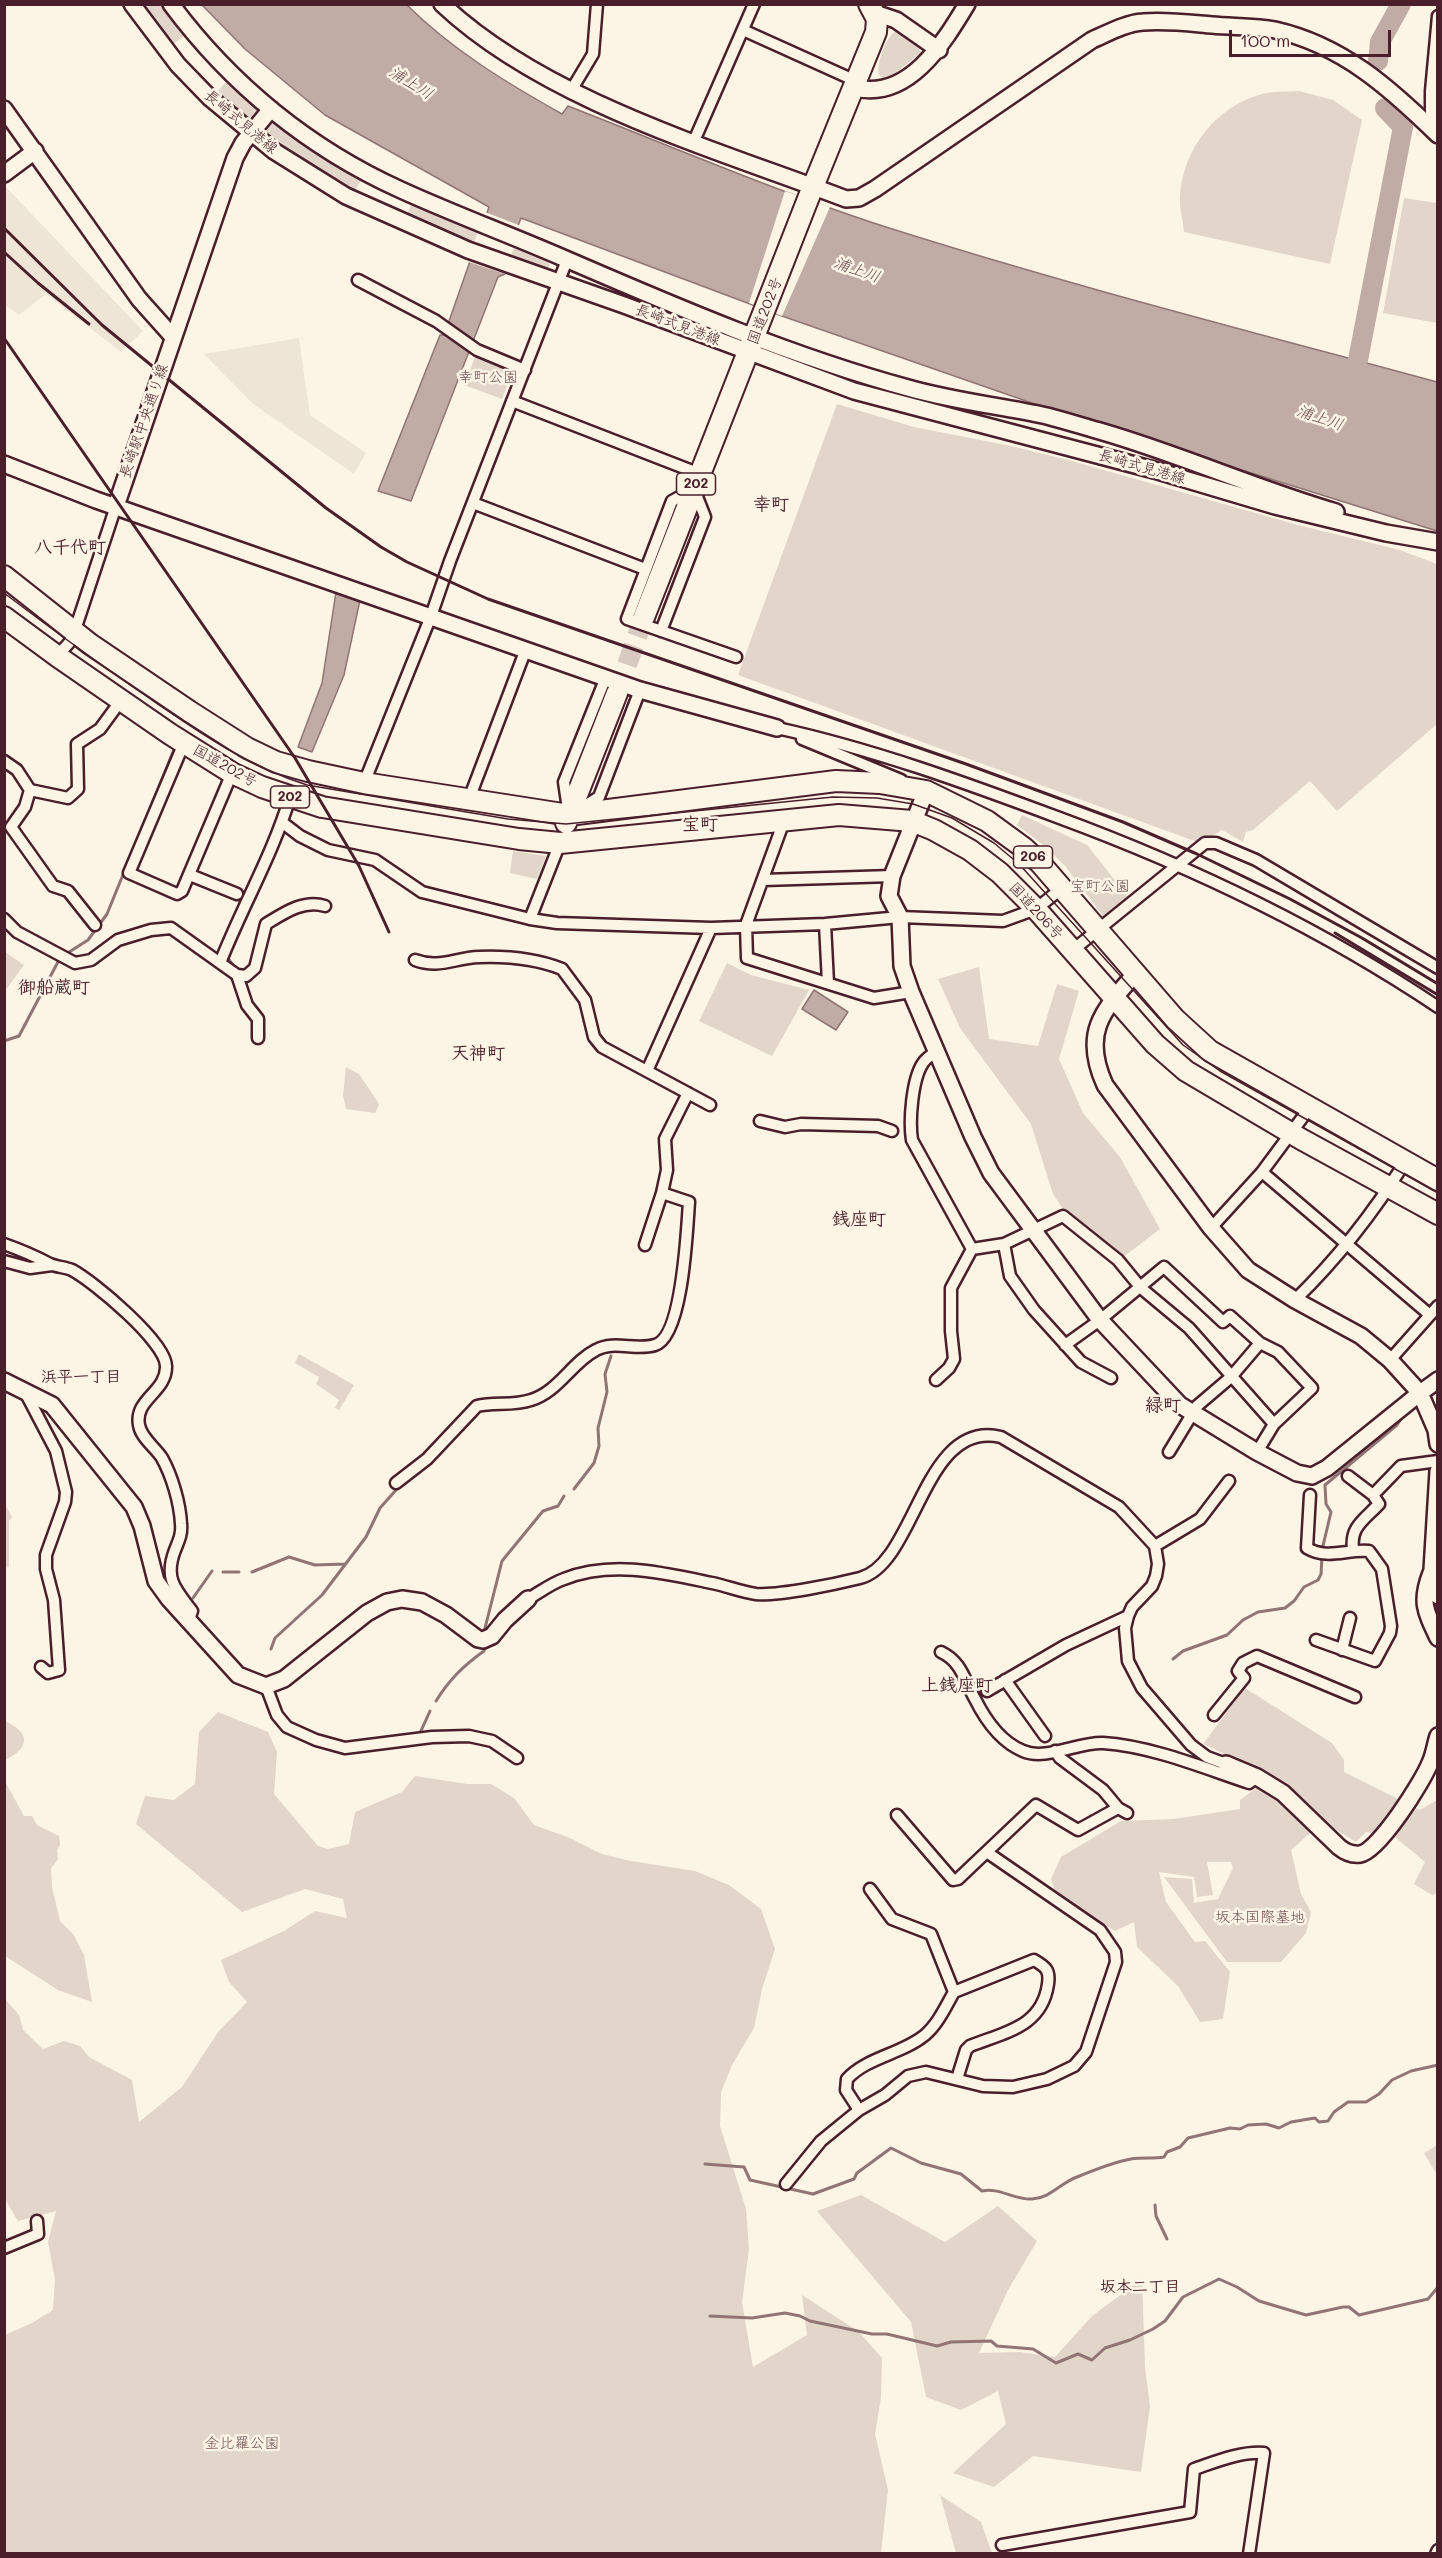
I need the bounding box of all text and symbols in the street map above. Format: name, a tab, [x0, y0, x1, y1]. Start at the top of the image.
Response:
scale bar	[1232, 18, 1394, 56]
text: 100 m	[1240, 28, 1290, 52]
water label: 浦上川	[386, 62, 436, 104]
street label: 長崎式見港線	[201, 86, 281, 158]
water label: 浦上川	[831, 253, 883, 287]
street label: 国道202号	[744, 275, 786, 347]
street label: 長崎式見港線	[633, 300, 723, 350]
street label: 長崎駅中央通り線	[116, 361, 172, 481]
park label: 幸町公園	[458, 368, 518, 386]
water label: 浦上川	[1294, 401, 1346, 435]
street label: 長崎式見港線	[1096, 446, 1188, 488]
road number: 202	[676, 473, 716, 495]
district label: 幸町	[753, 493, 789, 515]
district label: 八千代町	[34, 536, 106, 558]
street label: 国道202号	[190, 741, 260, 791]
road number: 202	[270, 786, 310, 808]
district label: 宝町	[682, 813, 718, 835]
road number: 206	[1014, 846, 1052, 868]
park label: 宝町公園	[1070, 877, 1130, 895]
street label: 国道206号	[1005, 879, 1067, 943]
district label: 御船蔵町	[18, 976, 90, 998]
district label: 天神町	[451, 1042, 505, 1064]
district label: 銭座町	[832, 1208, 886, 1230]
district label: 浜平一丁目	[41, 1367, 121, 1387]
district label: 緑町	[1145, 1394, 1181, 1416]
district label: 上銭座町	[921, 1674, 993, 1696]
park label: 坂本国際墓地	[1215, 1908, 1305, 1926]
district label: 坂本二丁目	[1100, 2277, 1180, 2297]
park label: 金比羅公園	[205, 2434, 279, 2452]

